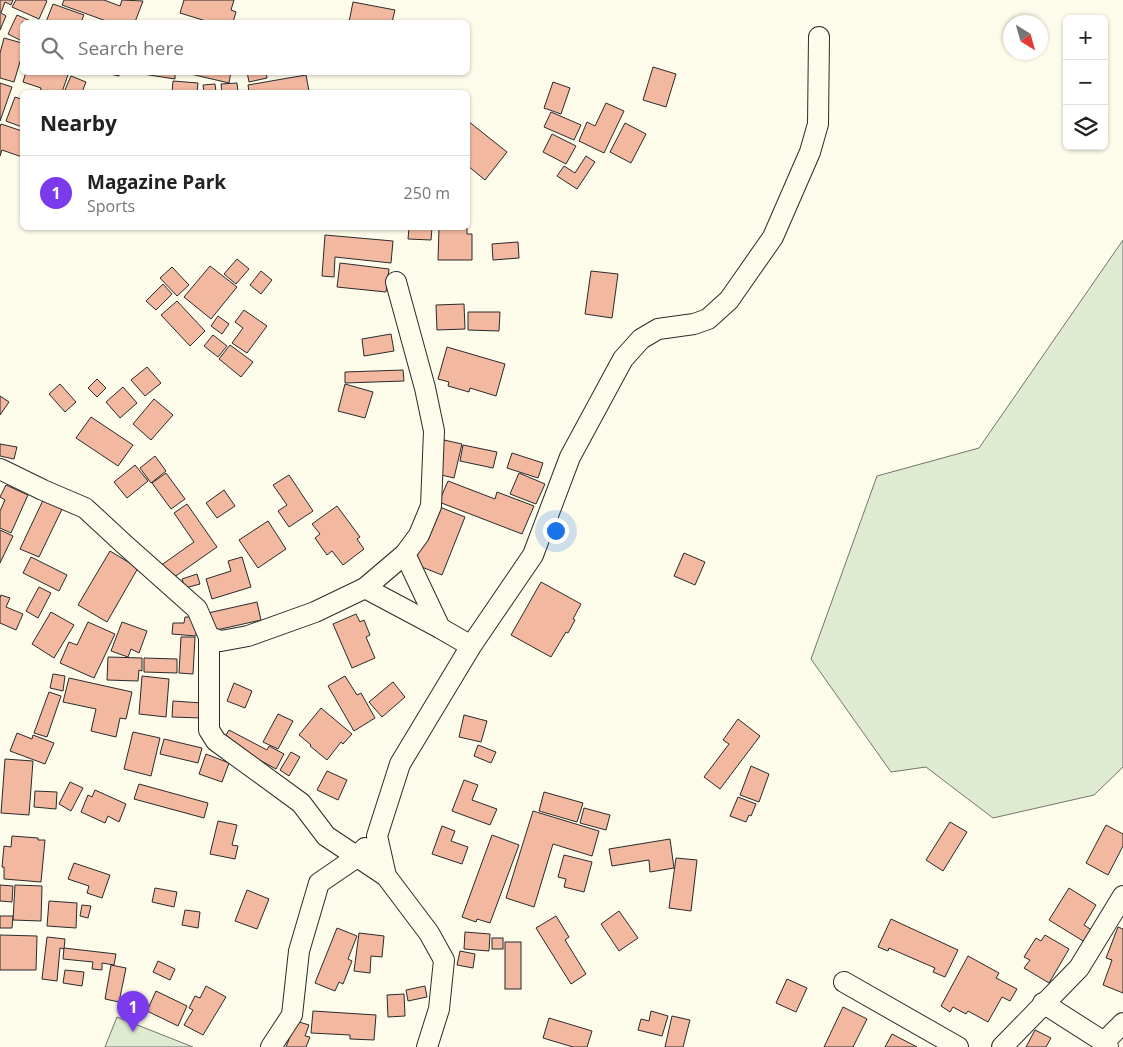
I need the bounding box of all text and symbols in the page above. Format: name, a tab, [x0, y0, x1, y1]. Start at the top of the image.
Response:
north arrow	[1003, 15, 1048, 60]
map controls	[1063, 15, 1108, 150]
button: +	[1063, 15, 1108, 60]
search box	[20, 20, 470, 75]
icon: search	[38, 34, 66, 62]
text: Search here	[78, 35, 184, 61]
button: −	[1063, 60, 1108, 105]
button: layers	[1063, 105, 1108, 150]
text: Nearby	[40, 109, 117, 137]
text: Magazine Park	[87, 169, 226, 195]
text: 1	[51, 182, 61, 204]
text: 250 m	[404, 182, 450, 204]
text: Sports	[87, 195, 135, 217]
your location	[543, 518, 569, 544]
pin: 1	[117, 991, 149, 1032]

